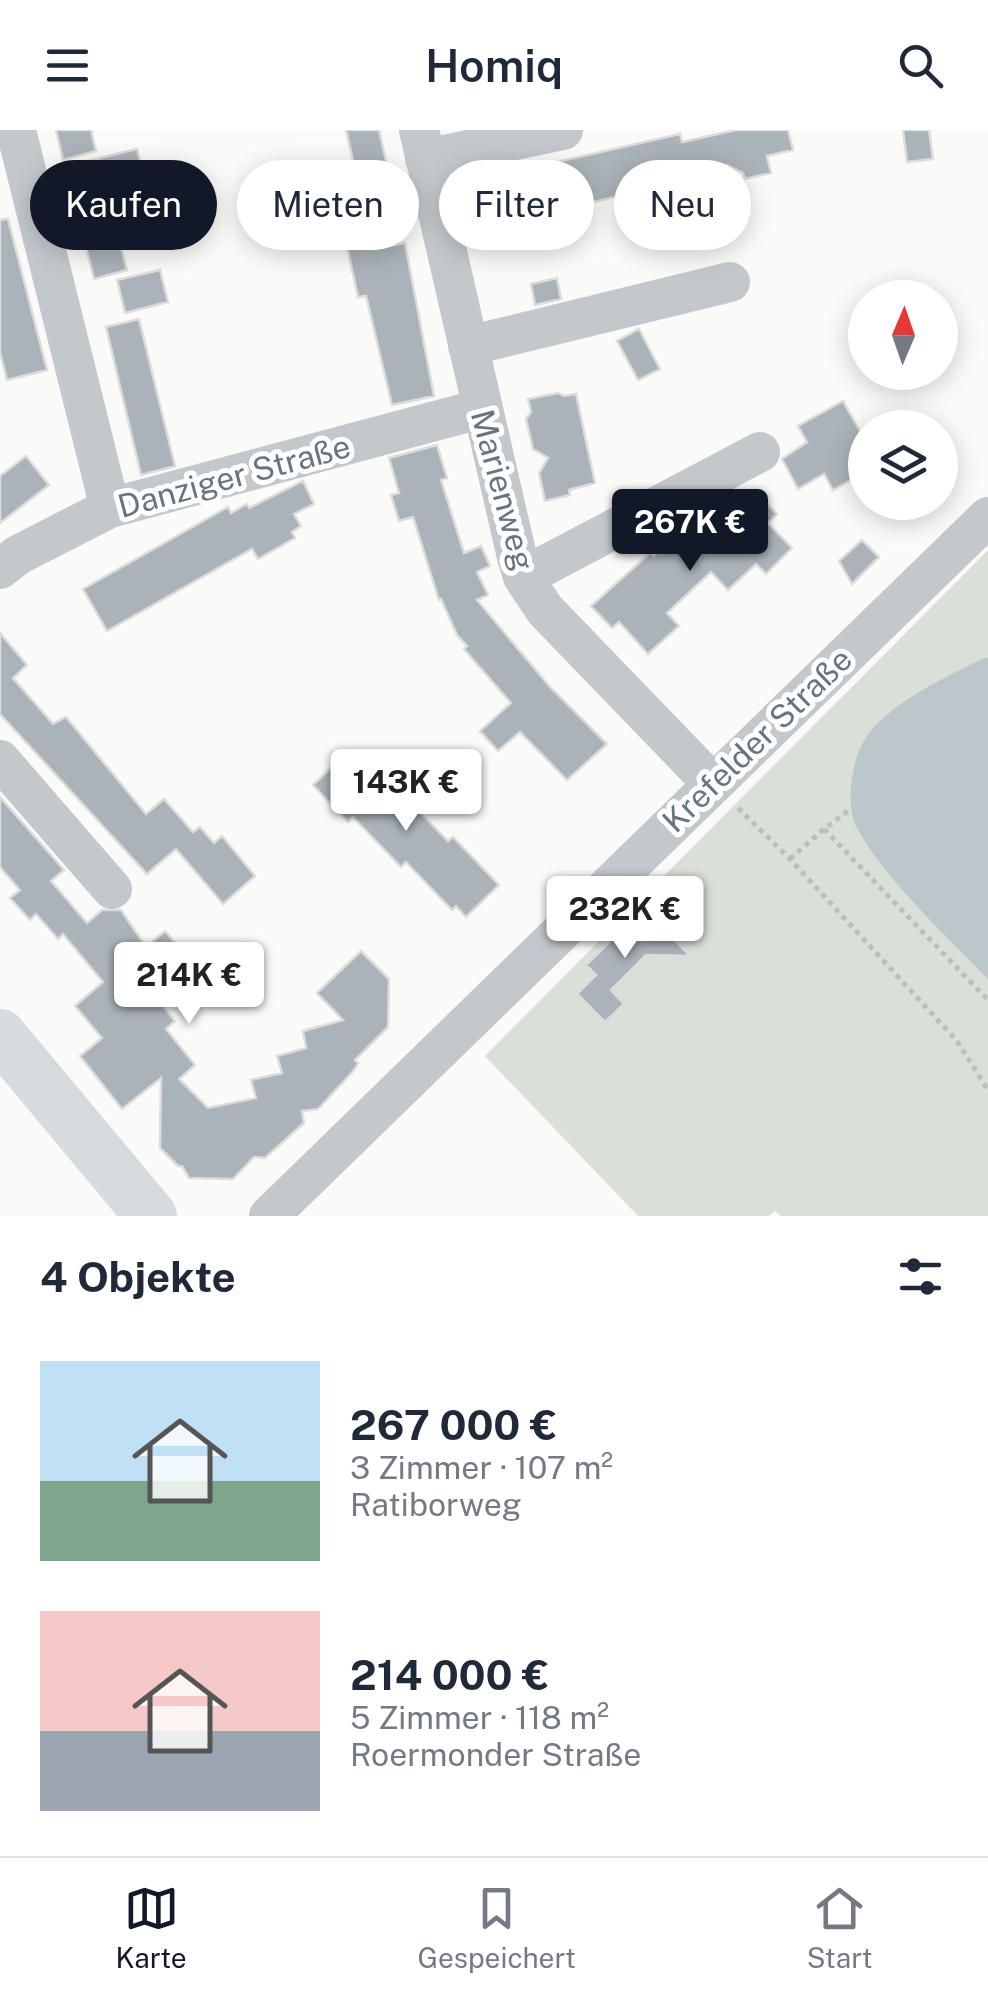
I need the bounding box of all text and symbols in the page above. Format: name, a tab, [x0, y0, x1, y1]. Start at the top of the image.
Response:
icon: menu	[40, 38, 95, 93]
icon: search	[893, 38, 948, 93]
text: Homiq	[425, 39, 563, 92]
chip: Kaufen	[30, 160, 217, 250]
chip: Mieten	[237, 160, 419, 250]
chip: Filter	[439, 160, 594, 250]
chip: Neu	[614, 160, 751, 250]
north arrow	[848, 280, 958, 390]
map controls	[848, 280, 958, 520]
street label: Marienweg	[464, 406, 542, 574]
button: layers	[848, 410, 958, 520]
street label: Danziger Straße	[114, 427, 354, 525]
pin: 267K €	[609, 489, 771, 574]
text: 267K €	[634, 503, 746, 540]
street label: Krefelder Straße	[655, 640, 859, 840]
pin: 143K €	[325, 749, 487, 834]
text: 143K €	[353, 763, 459, 800]
pin: 232K €	[544, 876, 706, 961]
text: 232K €	[569, 890, 681, 927]
pin: 214K €	[108, 942, 270, 1027]
text: 214K €	[136, 956, 242, 993]
icon: filters	[893, 1249, 948, 1304]
text: 4 Objekte	[40, 1252, 236, 1301]
text: 267 000 €	[350, 1400, 557, 1449]
icon: home	[120, 1401, 240, 1521]
text: 3 Zimmer · 107 m²	[350, 1449, 613, 1486]
text: Ratiborweg	[350, 1486, 522, 1523]
text: 214 000 €	[350, 1650, 549, 1699]
icon: home	[120, 1651, 240, 1771]
text: 5 Zimmer · 118 m²	[350, 1699, 609, 1736]
text: Roermonder Straße	[350, 1736, 641, 1773]
tab: Karte	[115, 1881, 187, 1974]
tab: Gespeichert	[417, 1881, 576, 1974]
tab: Start	[807, 1881, 873, 1974]

